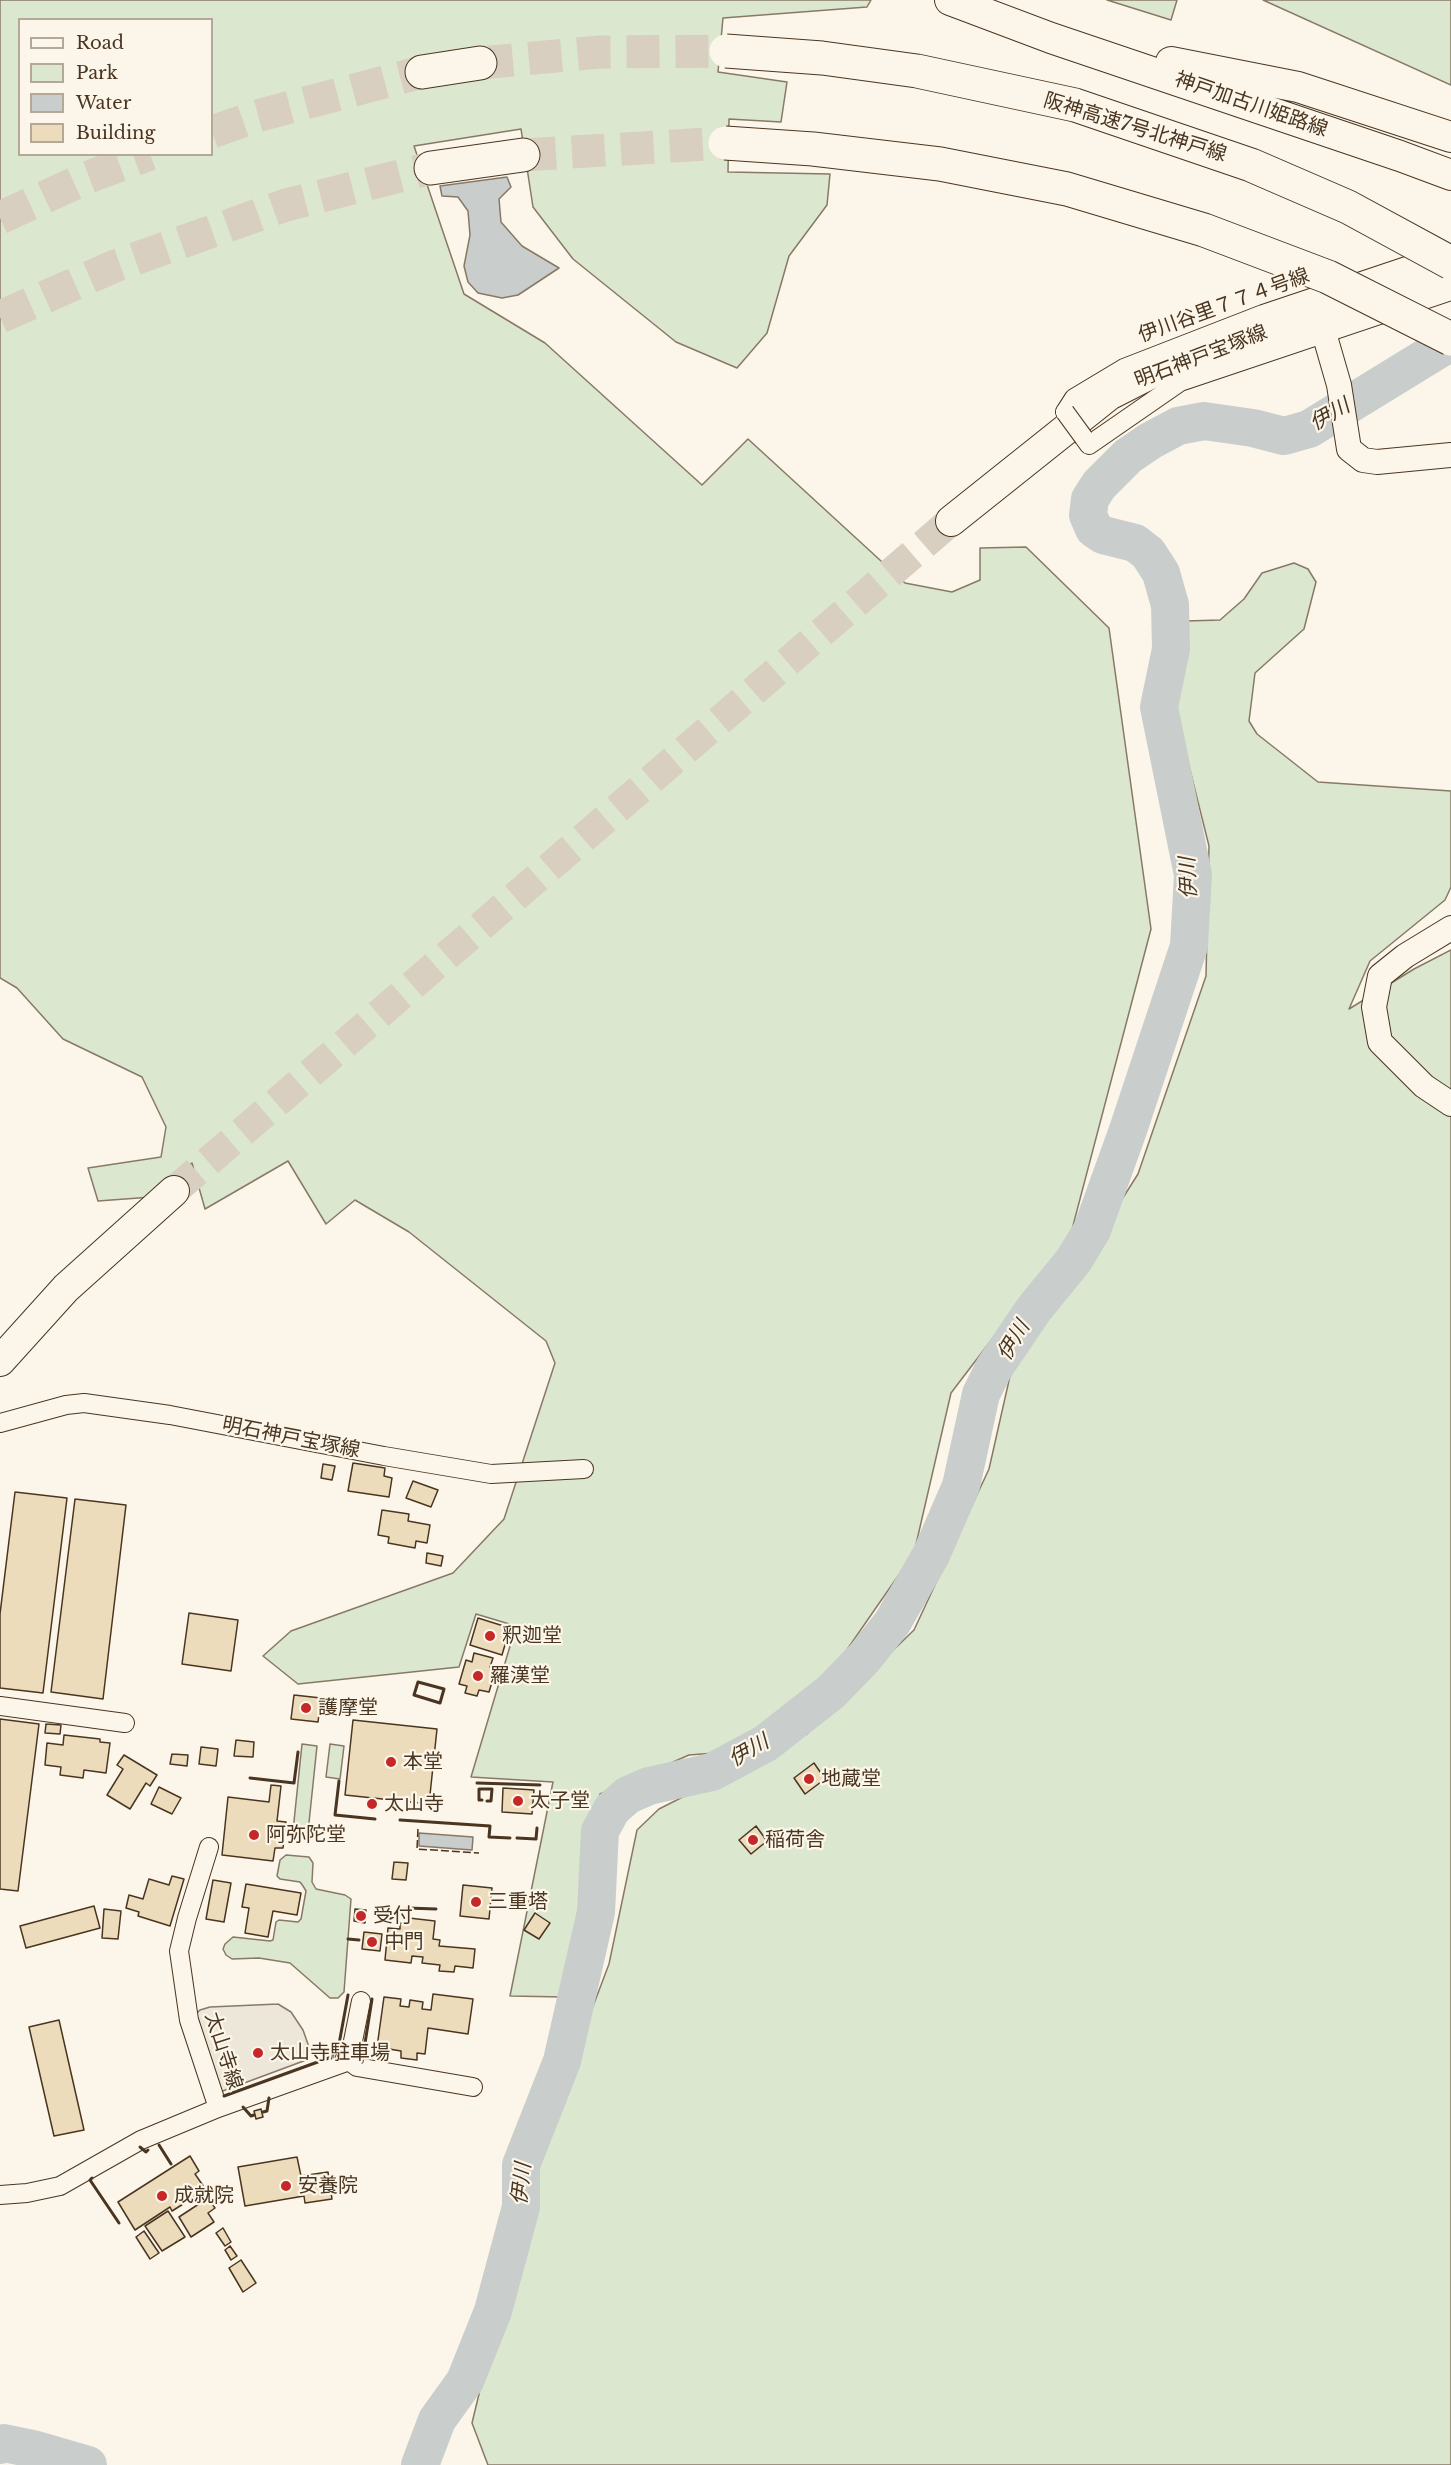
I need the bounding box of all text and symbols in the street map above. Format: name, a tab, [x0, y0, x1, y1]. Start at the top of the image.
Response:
legend	[18, 18, 213, 156]
text: Road	[76, 32, 124, 54]
text: Park	[76, 62, 118, 84]
street label: 神戸加古川姫路線	[1171, 68, 1331, 142]
street label: 阪神高速7号北神戸線	[1041, 89, 1229, 167]
text: Water	[76, 92, 131, 114]
text: Building	[76, 122, 155, 144]
street label: 伊川谷里７７４号線	[1135, 264, 1313, 348]
street label: 明石神戸宝塚線	[1131, 321, 1271, 393]
water label: 伊川	[1306, 394, 1354, 436]
water label: 伊川	[1175, 856, 1203, 900]
water label: 伊川	[992, 1317, 1036, 1365]
street label: 明石神戸宝塚線	[220, 1413, 362, 1463]
place label: 釈迦堂	[502, 1624, 562, 1648]
marker: 釈迦堂	[483, 1629, 497, 1643]
place label: 羅漢堂	[490, 1664, 550, 1688]
marker: 羅漢堂	[471, 1669, 485, 1683]
place label: 護摩堂	[318, 1696, 378, 1720]
marker: 護摩堂	[299, 1701, 313, 1715]
water label: 伊川	[725, 1730, 773, 1772]
place label: 本堂	[403, 1750, 443, 1774]
marker: 本堂	[384, 1755, 398, 1769]
place label: 地蔵堂	[821, 1767, 881, 1791]
marker: 地蔵堂	[802, 1772, 816, 1786]
place label: 太子堂	[530, 1789, 590, 1813]
place label: 太山寺	[384, 1792, 444, 1816]
marker: 太子堂	[511, 1794, 525, 1808]
marker: 太山寺	[365, 1797, 379, 1811]
place label: 阿弥陀堂	[266, 1823, 346, 1847]
marker: 阿弥陀堂	[247, 1828, 261, 1842]
place label: 稲荷舎	[765, 1828, 825, 1852]
marker: 稲荷舎	[746, 1833, 760, 1847]
place label: 三重塔	[488, 1890, 548, 1914]
marker: 三重塔	[469, 1895, 483, 1909]
place label: 受付	[373, 1904, 413, 1928]
marker: 受付	[354, 1909, 368, 1923]
place label: 中門	[384, 1930, 424, 1954]
marker: 中門	[365, 1935, 379, 1949]
street label: 太山寺線	[199, 2009, 247, 2093]
place label: 太山寺駐車場	[270, 2041, 390, 2065]
marker: 太山寺駐車場	[251, 2046, 265, 2060]
water label: 伊川	[507, 2162, 537, 2206]
place label: 安養院	[298, 2174, 358, 2198]
marker: 安養院	[279, 2179, 293, 2193]
place label: 成就院	[174, 2184, 234, 2208]
marker: 成就院	[155, 2189, 169, 2203]

